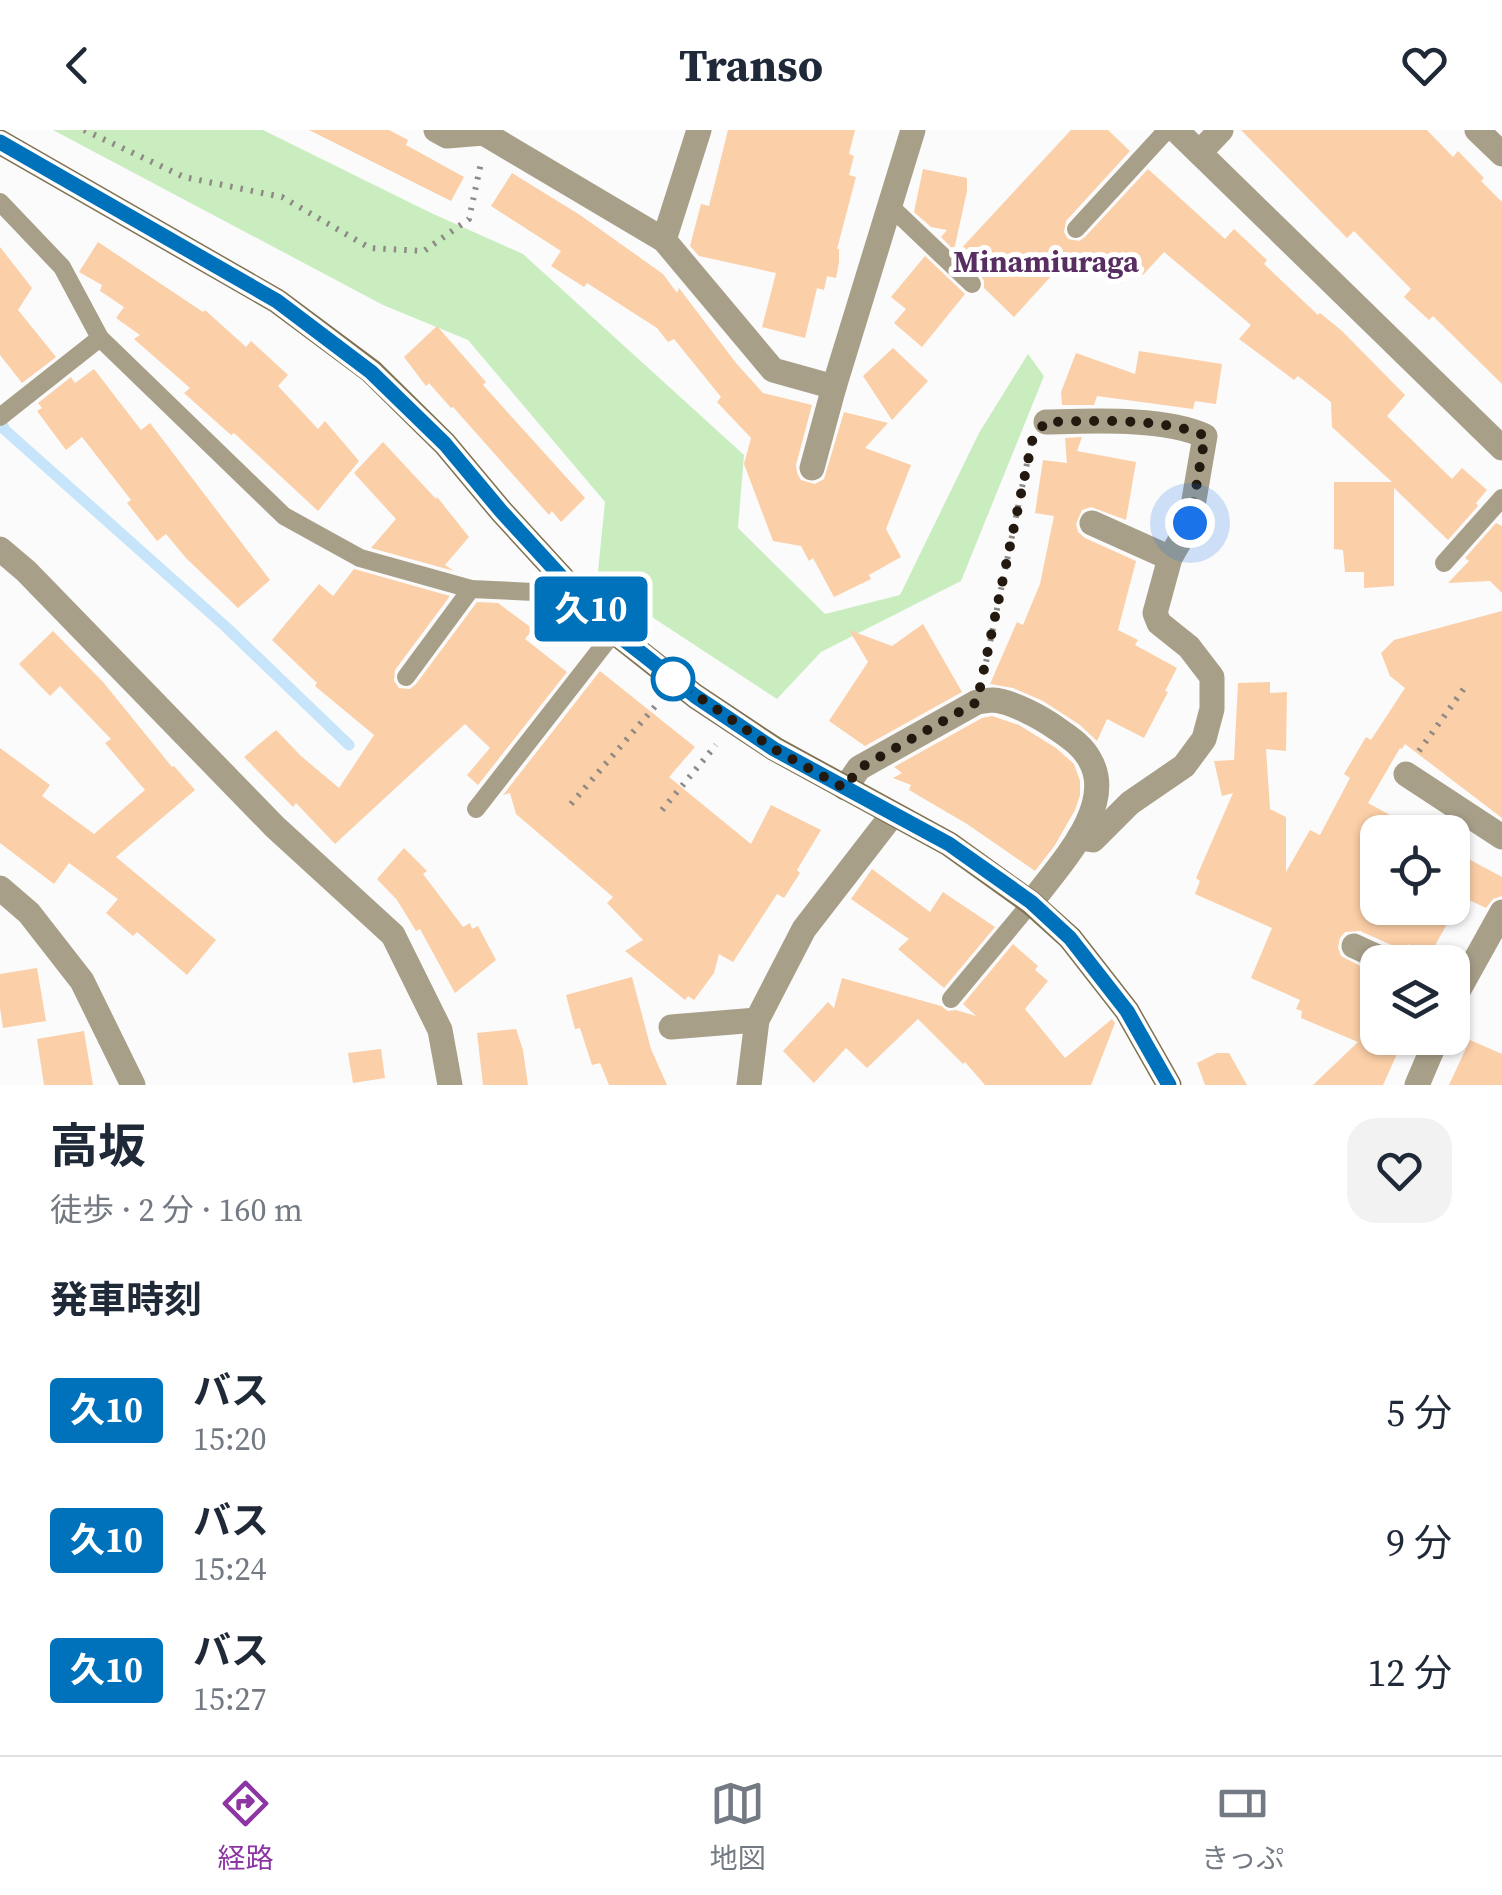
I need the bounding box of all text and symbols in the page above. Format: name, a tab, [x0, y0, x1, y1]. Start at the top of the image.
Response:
text: Transo	[679, 34, 823, 96]
icon: back	[50, 38, 105, 93]
icon: heart	[1397, 38, 1452, 93]
district label: Minamiuraga	[953, 241, 1140, 282]
your location	[1165, 498, 1215, 548]
line badge: 久10	[534, 576, 648, 642]
text: 久10	[555, 585, 627, 633]
unlabelled marker	[652, 658, 694, 700]
map controls	[1360, 815, 1470, 1055]
button: locate	[1360, 815, 1470, 925]
button: layers	[1360, 945, 1470, 1055]
text: 高坂	[50, 1113, 146, 1179]
button: heart	[1347, 1118, 1452, 1223]
text: 徒歩 · 2 分 · 160 m	[50, 1188, 303, 1232]
text: 発車時刻	[50, 1274, 202, 1326]
text: バス	[193, 1365, 269, 1417]
text: 久10	[70, 1386, 143, 1434]
text: 5 分	[1386, 1387, 1452, 1439]
text: 15:20	[193, 1417, 267, 1461]
text: バス	[193, 1495, 269, 1547]
text: 久10	[70, 1516, 143, 1564]
text: 9 分	[1386, 1517, 1452, 1569]
text: 15:24	[193, 1547, 267, 1591]
text: バス	[193, 1625, 269, 1677]
text: 久10	[70, 1646, 143, 1694]
text: 12 分	[1367, 1647, 1452, 1699]
text: 15:27	[193, 1677, 267, 1721]
tab: 経路	[218, 1776, 274, 1877]
tab: 地図	[710, 1776, 766, 1877]
tab: きっぷ	[1201, 1776, 1284, 1877]

